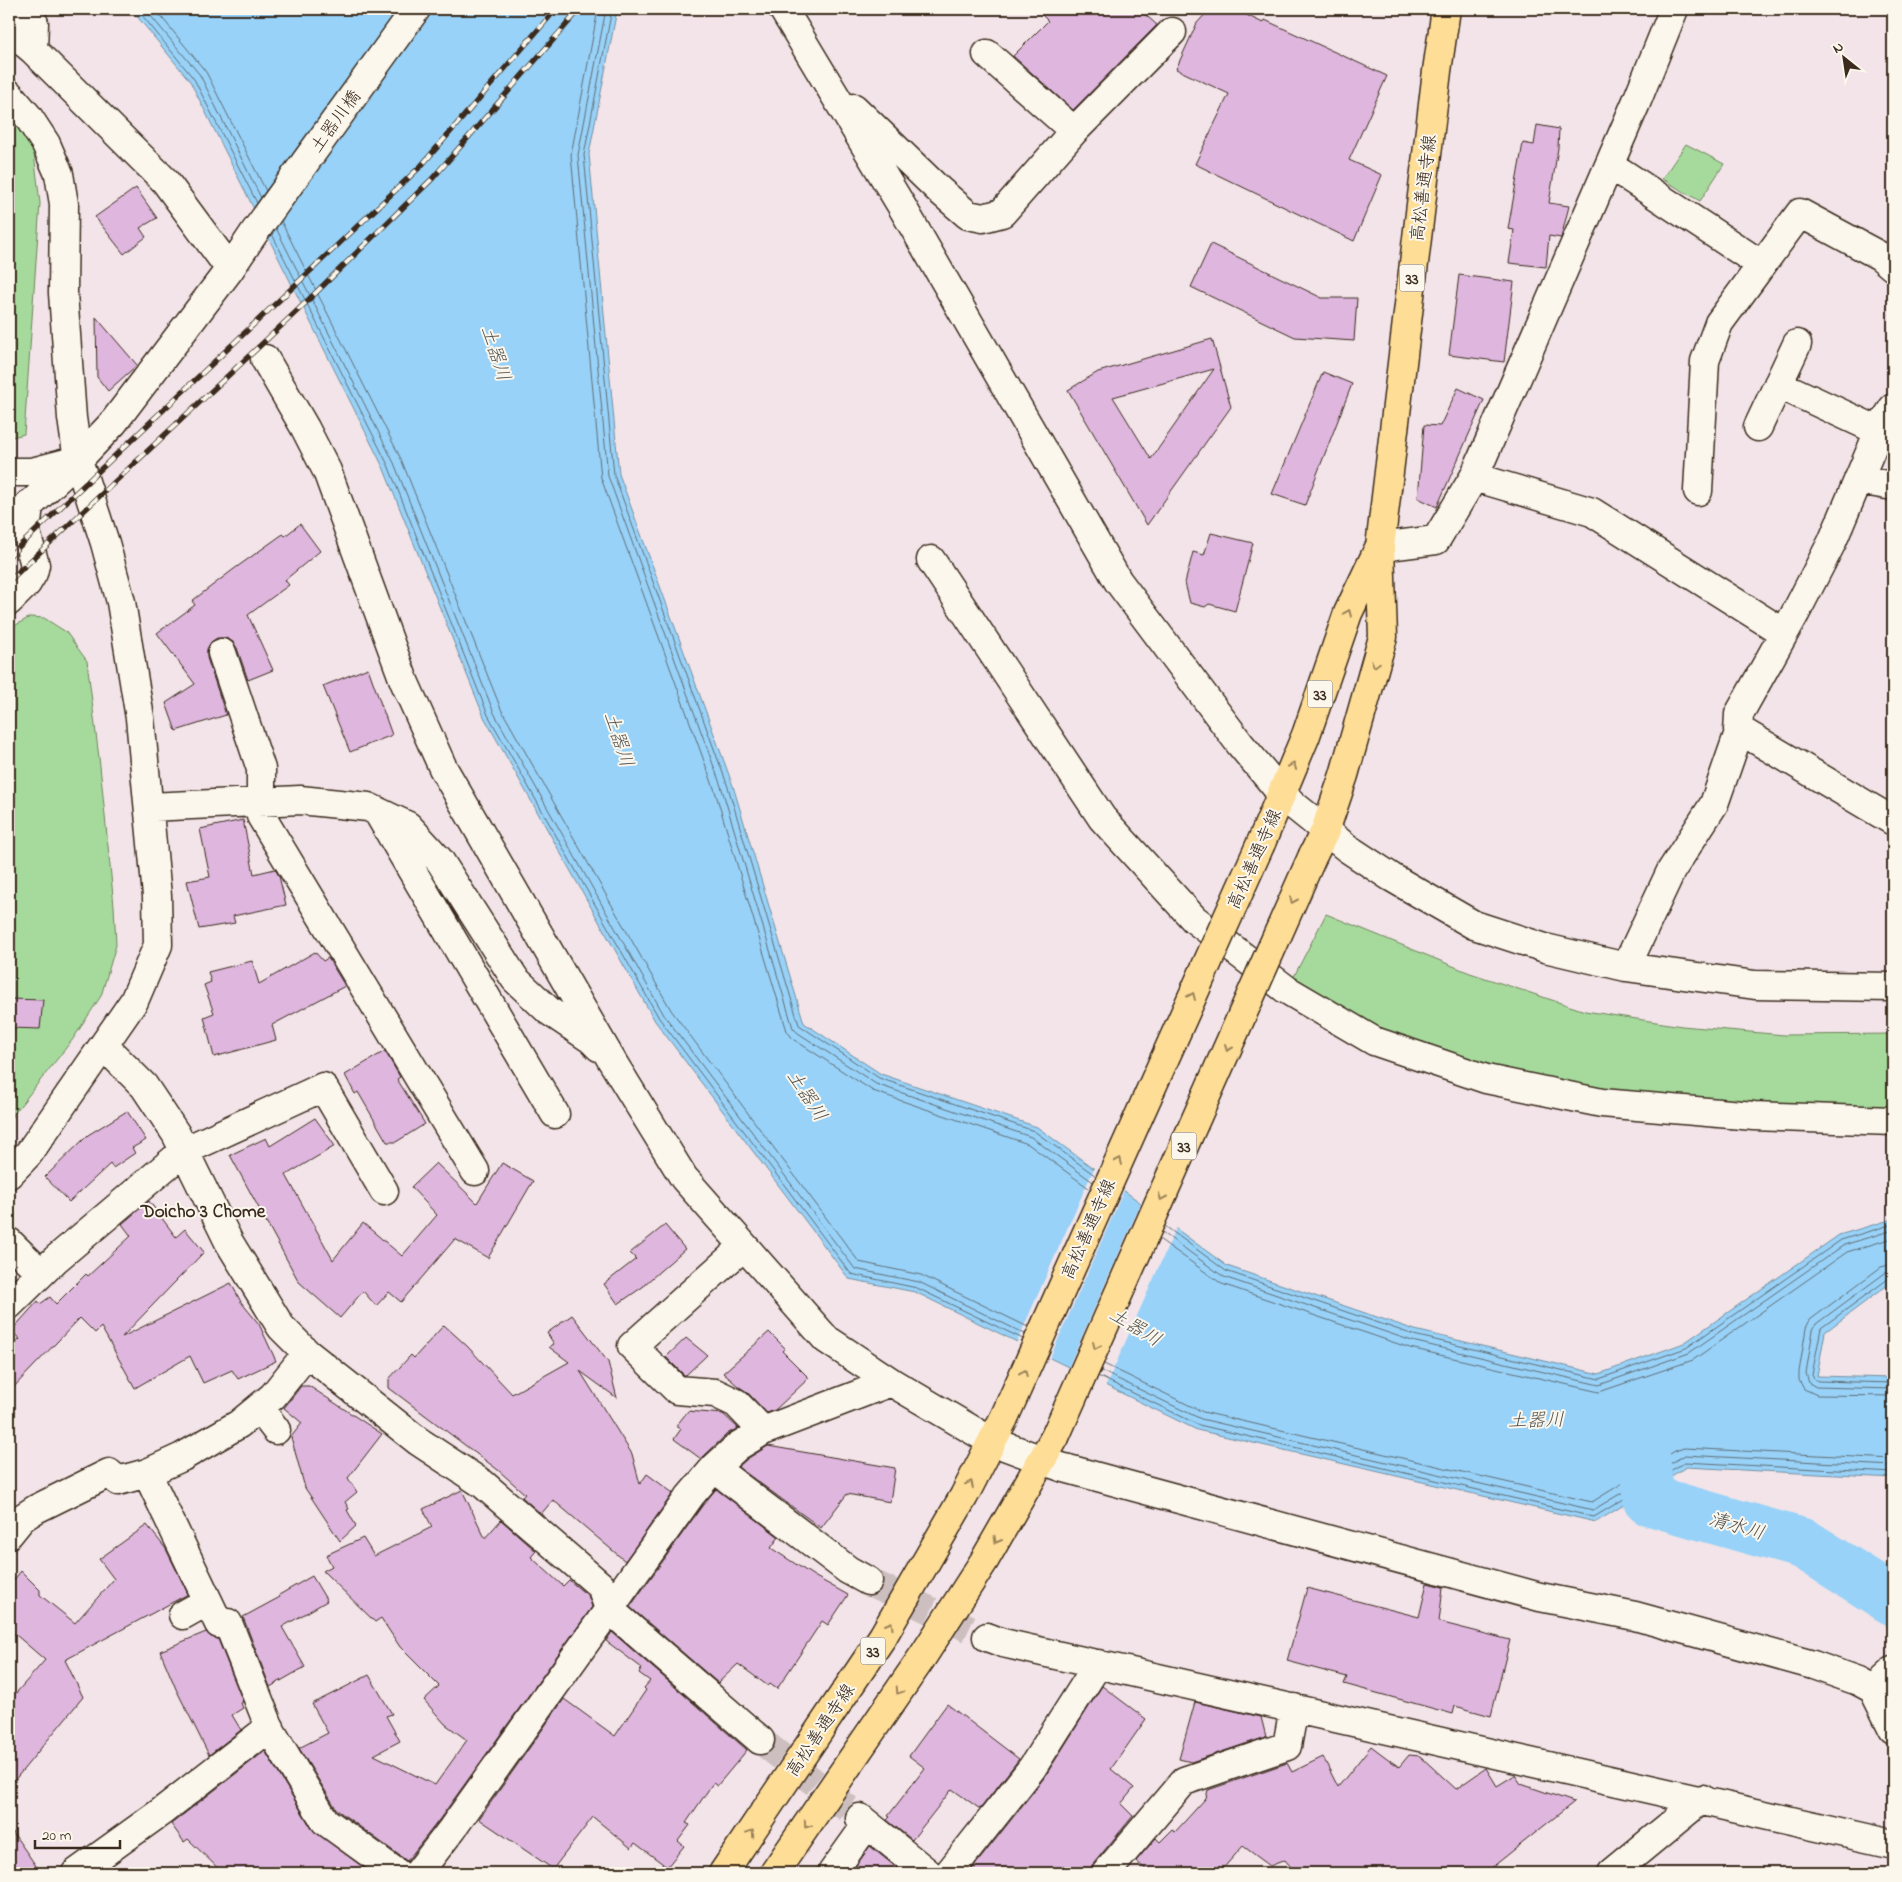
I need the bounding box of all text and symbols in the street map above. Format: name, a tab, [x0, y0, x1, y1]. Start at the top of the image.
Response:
north arrow	[1820, 32, 1870, 82]
text: N	[1829, 37, 1848, 59]
street label: 土器川橋	[305, 85, 368, 159]
street label: 高松善通寺線	[1406, 133, 1444, 243]
road number: 33	[1400, 264, 1424, 292]
water label: 土器川	[473, 322, 516, 385]
one-way arrow	[1342, 609, 1353, 618]
one-way arrow	[1370, 660, 1381, 669]
road number: 33	[1308, 681, 1332, 708]
water label: 土器川	[596, 708, 639, 771]
one-way arrow	[1287, 762, 1298, 771]
street label: 高松善通寺線	[1222, 805, 1290, 914]
one-way arrow	[1289, 895, 1300, 904]
one-way arrow	[1186, 992, 1197, 1001]
one-way arrow	[1223, 1043, 1234, 1052]
water label: 土器川	[779, 1065, 833, 1128]
road number: 33	[1172, 1132, 1196, 1160]
one-way arrow	[1112, 1157, 1123, 1166]
street label: 高松善通寺線	[1056, 1175, 1124, 1284]
one-way arrow	[1157, 1192, 1168, 1201]
district label: Doicho 3 Chome	[140, 1199, 266, 1226]
water label: 土器川	[1103, 1302, 1166, 1354]
one-way arrow	[1091, 1341, 1102, 1350]
one-way arrow	[1018, 1369, 1028, 1378]
water label: 土器川	[1507, 1408, 1565, 1435]
one-way arrow	[964, 1480, 974, 1489]
water label: 清水川	[1705, 1507, 1767, 1548]
one-way arrow	[993, 1534, 1003, 1543]
one-way arrow	[883, 1621, 893, 1630]
road number: 33	[860, 1638, 886, 1664]
street label: 高松善通寺線	[781, 1679, 863, 1783]
one-way arrow	[896, 1685, 905, 1695]
scale bar	[35, 1817, 120, 1849]
one-way arrow	[804, 1819, 813, 1829]
text: 20 m	[42, 1825, 72, 1847]
one-way arrow	[745, 1829, 754, 1839]

